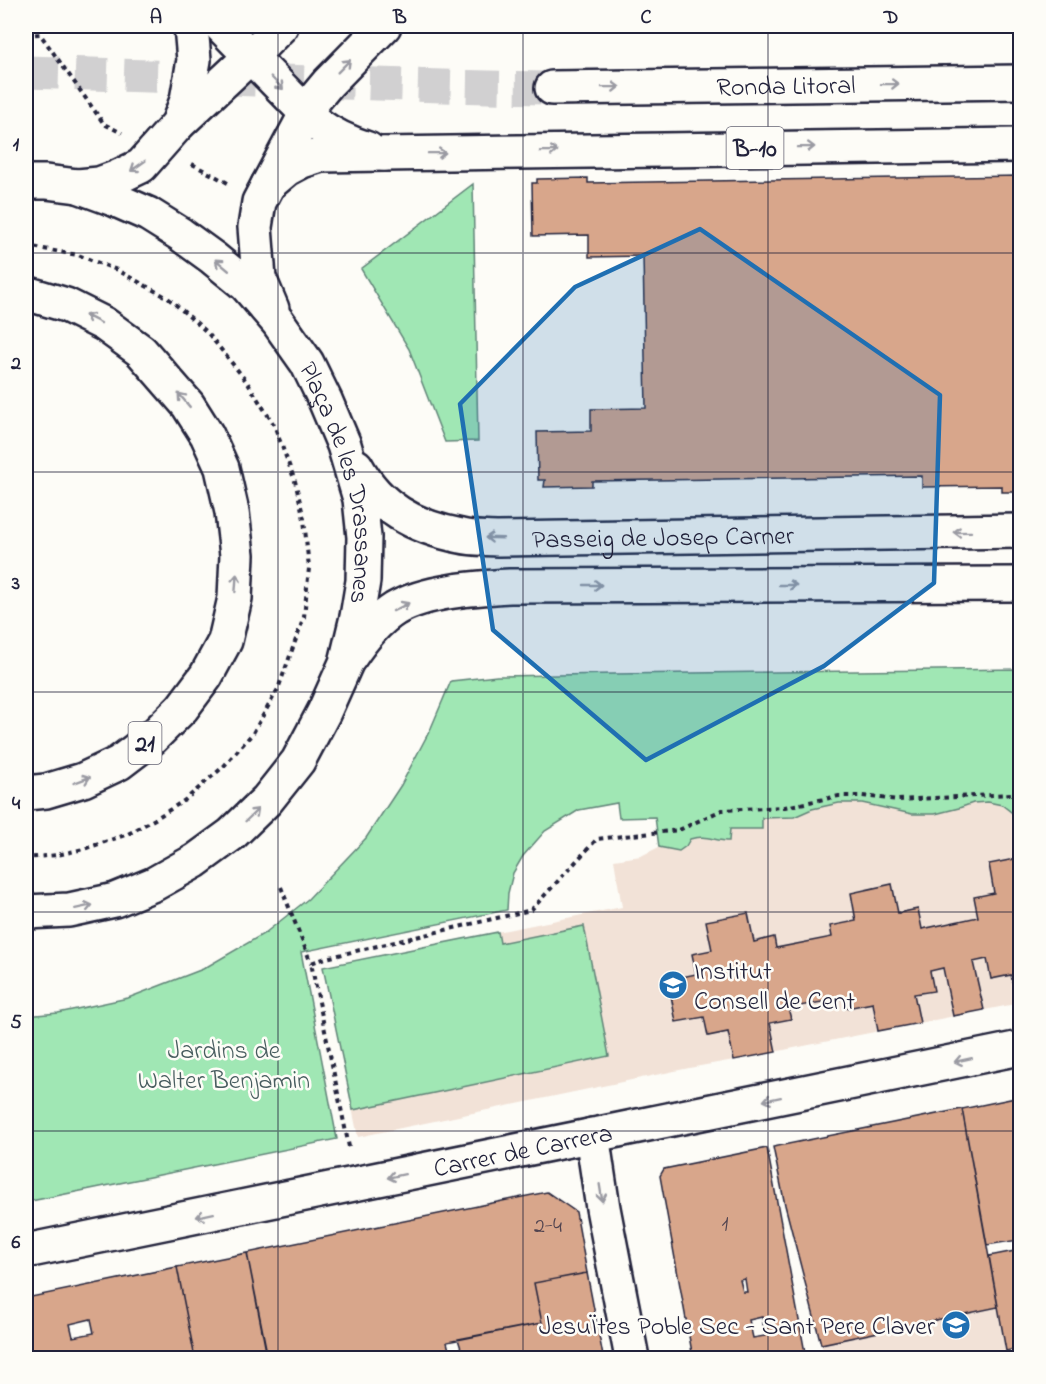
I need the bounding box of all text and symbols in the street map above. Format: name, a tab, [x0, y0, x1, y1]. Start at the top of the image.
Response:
text: A	[150, 4, 162, 33]
text: B	[392, 4, 407, 33]
text: C	[641, 4, 652, 33]
text: D	[883, 4, 898, 33]
one-way arrow	[337, 59, 352, 73]
street label: Ronda Litoral	[716, 68, 856, 108]
one-way arrow	[269, 75, 284, 90]
one-way arrow	[879, 78, 899, 89]
one-way arrow	[600, 81, 620, 93]
road number: B-10	[726, 127, 783, 169]
text: 1	[13, 131, 20, 160]
one-way arrow	[796, 141, 816, 153]
one-way arrow	[538, 145, 558, 157]
one-way arrow	[426, 148, 446, 159]
one-way arrow	[130, 160, 146, 172]
one-way arrow	[214, 259, 230, 272]
one-way arrow	[84, 313, 102, 324]
text: 2	[10, 350, 21, 379]
street label: Plaça de les Drassanes	[287, 356, 380, 607]
one-way arrow	[177, 393, 191, 408]
street label: Passeig de Josep Carner	[532, 518, 795, 560]
one-way arrow	[953, 526, 973, 538]
one-way arrow	[485, 533, 505, 544]
text: 3	[11, 570, 20, 599]
one-way arrow	[230, 574, 241, 594]
one-way arrow	[582, 579, 602, 591]
one-way arrow	[777, 579, 797, 591]
one-way arrow	[392, 601, 410, 613]
road number: 21	[128, 722, 162, 764]
one-way arrow	[72, 773, 91, 784]
text: 4	[12, 790, 21, 819]
one-way arrow	[244, 807, 259, 822]
one-way arrow	[73, 901, 93, 912]
place label: Institut Consell de Cent	[694, 954, 855, 1022]
school or university icon: Institut Consell de Cent	[657, 969, 689, 1001]
text: 5	[10, 1009, 22, 1038]
park label: Jardins de Walter Benjamin	[138, 1033, 310, 1101]
one-way arrow	[954, 1055, 973, 1066]
one-way arrow	[763, 1094, 782, 1105]
street label: Carrer de Carrera	[431, 1116, 616, 1189]
one-way arrow	[387, 1170, 406, 1182]
one-way arrow	[596, 1183, 607, 1203]
one-way arrow	[195, 1209, 214, 1221]
house number: 1	[722, 1209, 729, 1241]
house number: 2-4	[534, 1211, 562, 1243]
text: 6	[12, 1229, 21, 1258]
place label: JesuÏtes Poble Sec - Sant Pere Claver	[539, 1309, 936, 1347]
school or university icon: JesuÏtes Poble Sec - Sant Pere Claver	[940, 1309, 972, 1341]

